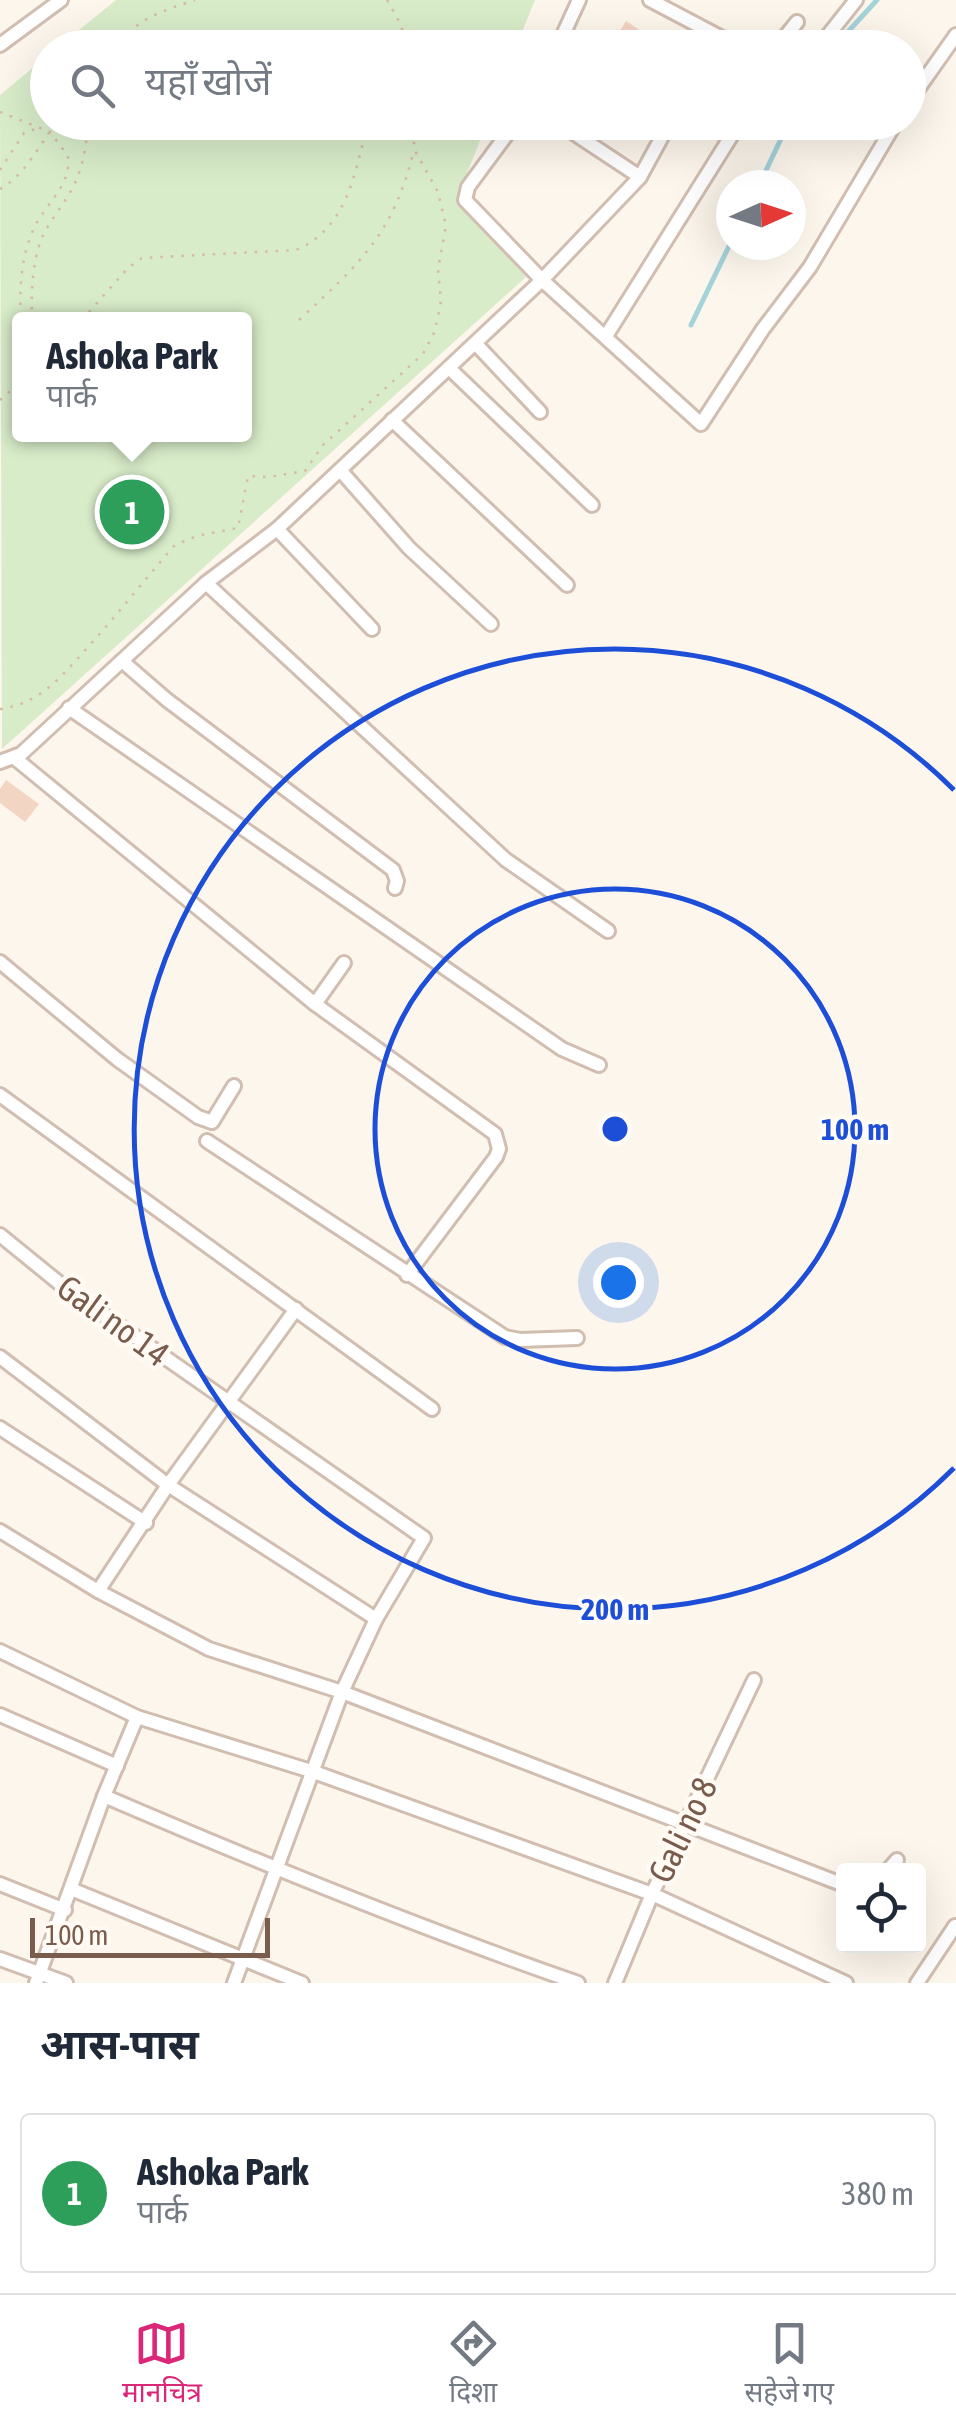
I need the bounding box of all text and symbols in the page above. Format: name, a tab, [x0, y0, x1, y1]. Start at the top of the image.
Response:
search box	[30, 30, 926, 140]
icon: search	[65, 58, 120, 113]
text: यहाँ खोजें	[145, 60, 271, 103]
north arrow	[716, 170, 806, 260]
popup	[12, 312, 252, 442]
text: Ashoka Park	[46, 334, 218, 377]
text: पार्क	[46, 377, 97, 414]
pin: 1	[100, 474, 164, 550]
centre of rings	[597, 1111, 633, 1147]
text: 100 m	[821, 1112, 889, 1146]
your location	[593, 1257, 644, 1308]
street label: Gali no 14	[50, 1266, 177, 1374]
text: 200 m	[581, 1592, 649, 1626]
street label: Gali no 8	[640, 1771, 725, 1888]
map controls	[836, 1863, 926, 1953]
button: locate	[836, 1863, 926, 1953]
scale bar	[30, 1913, 270, 1958]
text: 100 m	[45, 1919, 108, 1951]
text: आस-पास	[40, 2020, 199, 2068]
text: Ashoka Park	[137, 2150, 308, 2193]
text: 1	[67, 2175, 82, 2212]
text: 380 m	[841, 2175, 914, 2212]
text: पार्क	[137, 2193, 188, 2230]
tab: मानचित्र	[122, 2316, 202, 2413]
tab: दिशा	[446, 2316, 501, 2413]
tab: सहेजे गए	[744, 2316, 834, 2413]

